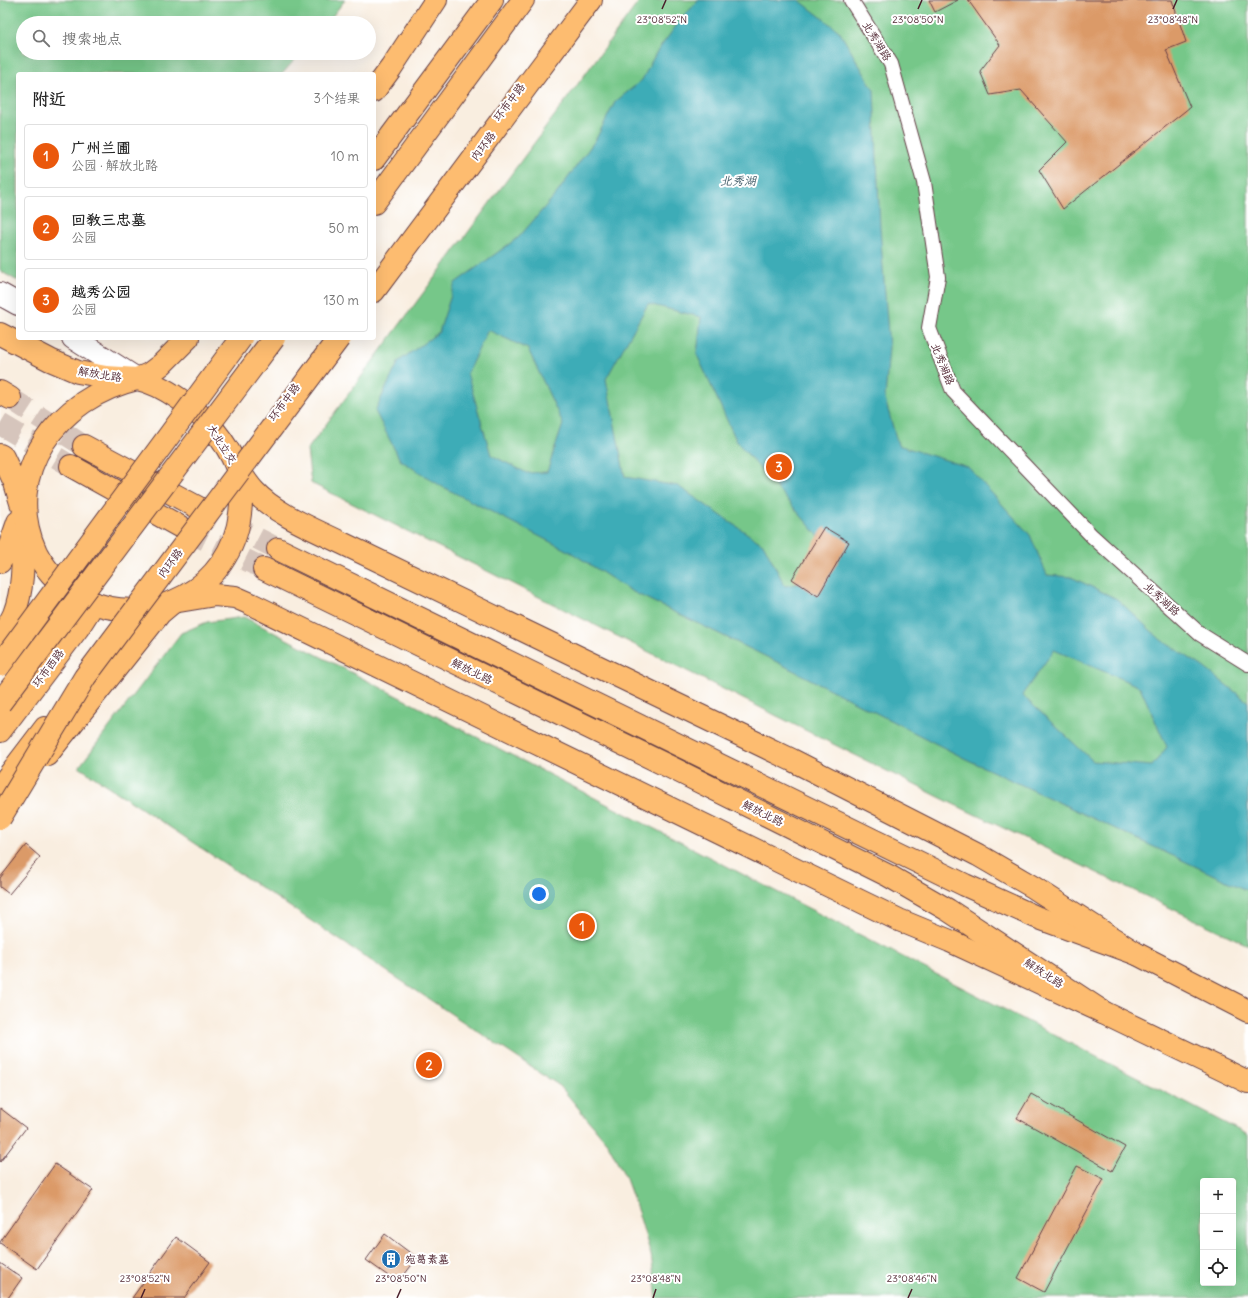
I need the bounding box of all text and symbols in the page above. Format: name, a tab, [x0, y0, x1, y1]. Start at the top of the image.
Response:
text: 23°08'52"N	[637, 13, 687, 26]
text: 23°08'50"N	[892, 13, 944, 26]
text: 23°08'48"N	[1148, 13, 1198, 26]
search box	[16, 16, 376, 60]
street label: 北秀湖路	[859, 19, 895, 63]
icon: search	[30, 27, 52, 49]
text: 搜索地点	[62, 29, 122, 48]
street label: 环市中路	[490, 80, 528, 124]
text: 附近	[32, 88, 66, 110]
text: 3个结果	[314, 90, 360, 107]
street label: 内环路	[467, 129, 499, 163]
text: 广州兰圃	[71, 138, 131, 157]
text: 1	[43, 148, 49, 165]
text: 10 m	[331, 148, 359, 165]
text: 公园 · 解放北路	[71, 157, 158, 174]
water label: 北秀湖	[720, 173, 757, 188]
text: 回教三忠墓	[71, 210, 146, 229]
text: 2	[42, 220, 50, 237]
text: 50 m	[328, 220, 359, 237]
text: 公园	[71, 229, 97, 246]
text: 越秀公园	[71, 282, 131, 301]
text: 3	[42, 292, 50, 309]
text: 130 m	[323, 292, 359, 309]
text: 公园	[71, 301, 97, 318]
street label: 北秀湖路	[928, 341, 958, 387]
street label: 解放北路	[77, 364, 123, 384]
street label: 环市中路	[265, 380, 303, 424]
street label: 大北立交	[204, 422, 240, 466]
pin: 3	[766, 452, 792, 482]
street label: 内环路	[154, 546, 186, 580]
street label: 北秀湖路	[1141, 579, 1183, 619]
street label: 环市西路	[29, 646, 67, 690]
street label: 解放北路	[449, 655, 495, 687]
street label: 解放北路	[740, 797, 786, 829]
your location	[529, 884, 549, 904]
pin: 1	[569, 911, 595, 941]
street label: 解放北路	[1022, 955, 1066, 991]
pin: 2	[416, 1050, 442, 1080]
map controls	[1200, 1178, 1236, 1286]
button: +	[1200, 1178, 1236, 1214]
button: −	[1200, 1214, 1236, 1250]
building icon: 宛葛素墓	[380, 1248, 402, 1270]
button: locate	[1200, 1250, 1236, 1286]
place label: 宛葛素墓	[405, 1252, 449, 1266]
text: 23°08'52"N	[120, 1272, 170, 1285]
text: 23°08'50"N	[375, 1272, 427, 1285]
text: 23°08'48"N	[631, 1272, 681, 1285]
text: 23°08'46"N	[887, 1272, 937, 1285]

